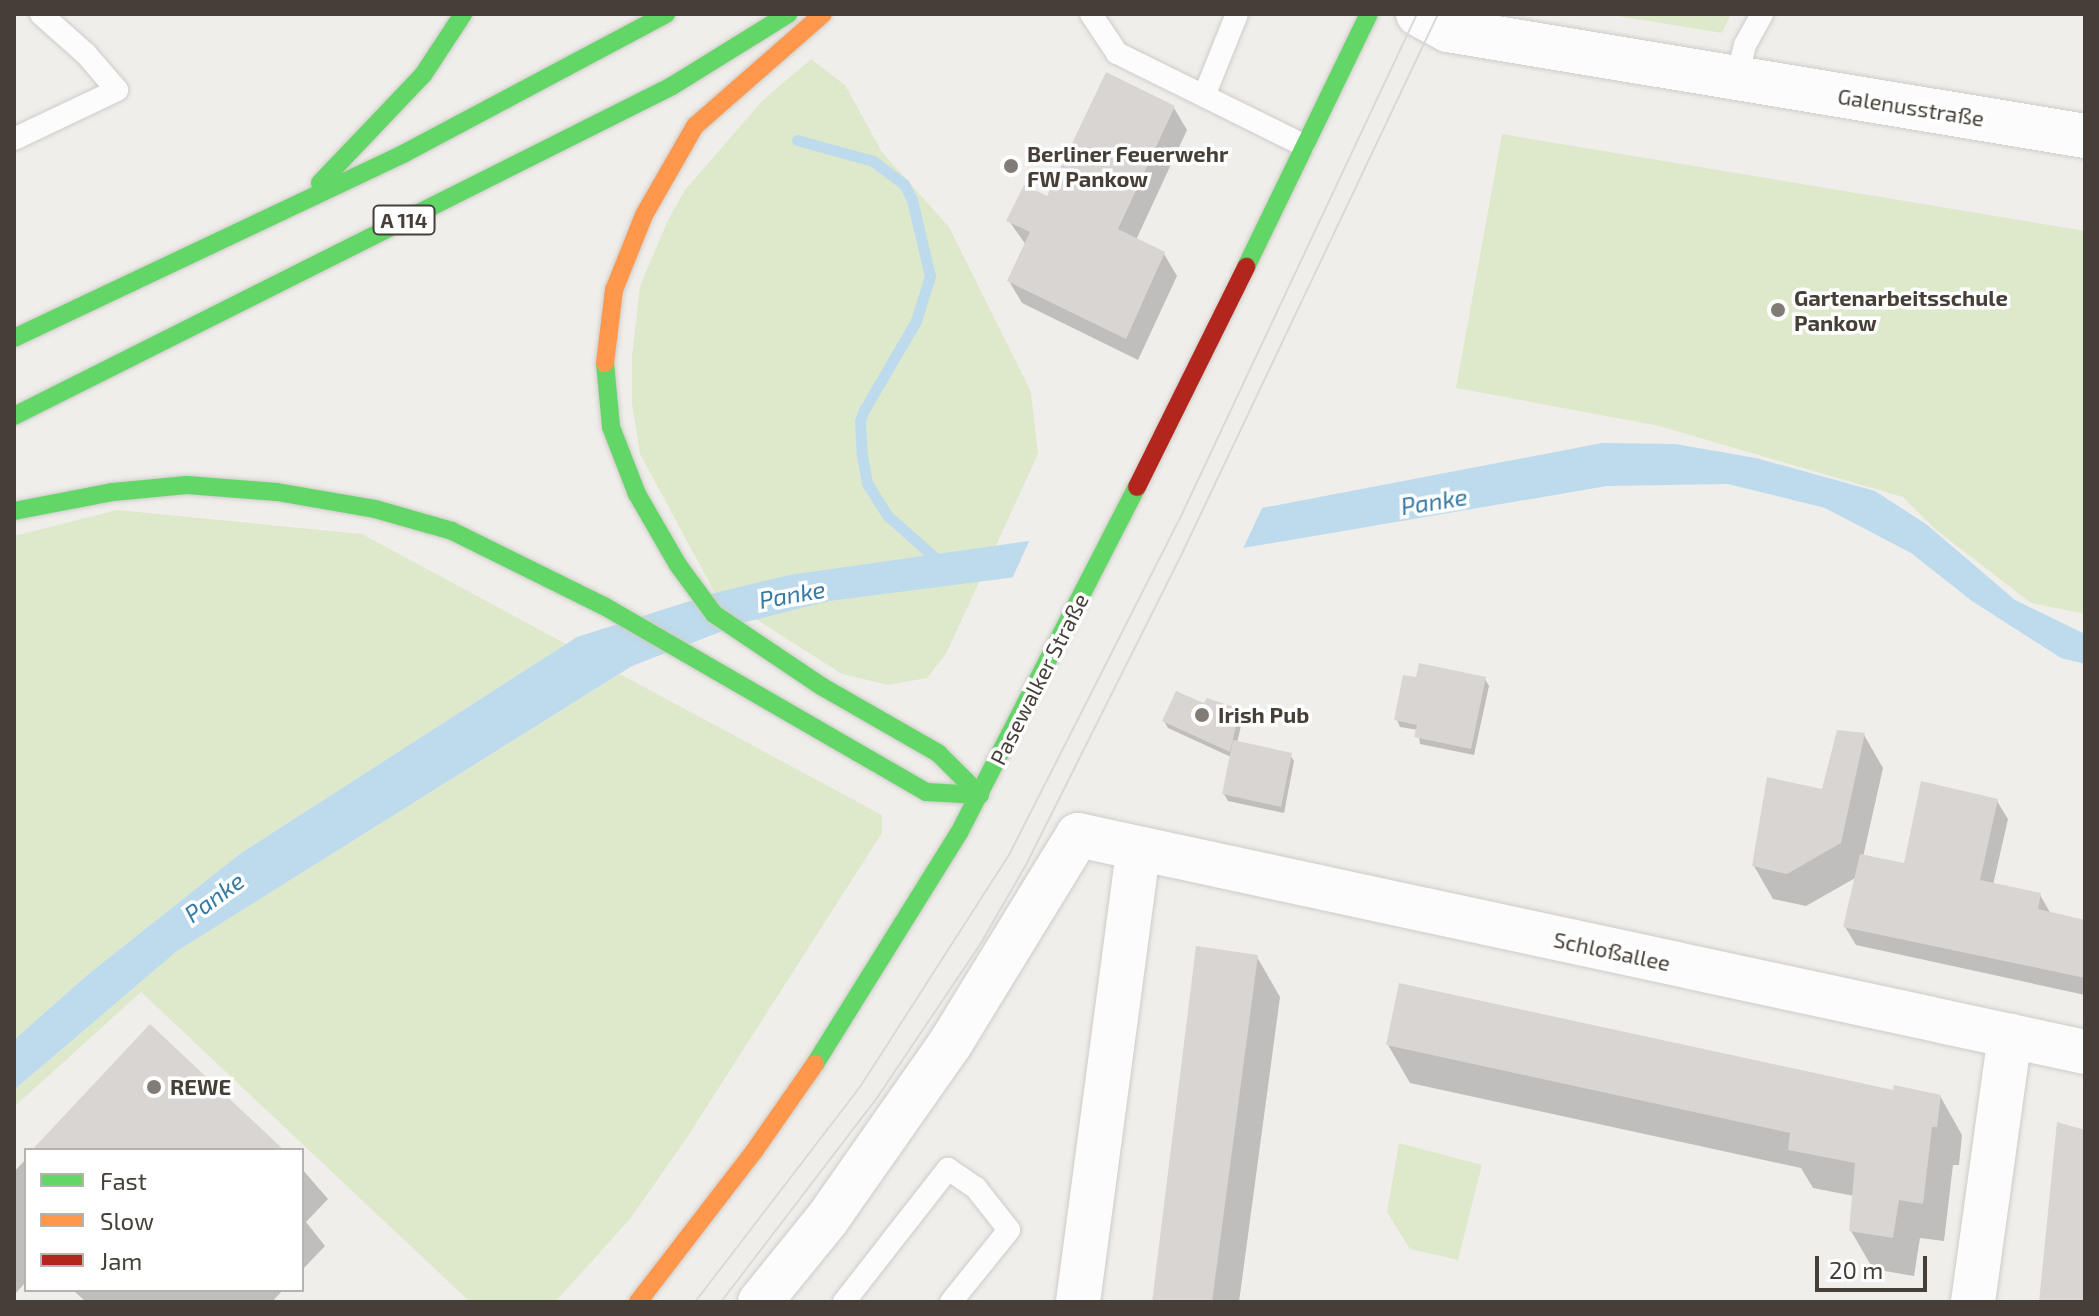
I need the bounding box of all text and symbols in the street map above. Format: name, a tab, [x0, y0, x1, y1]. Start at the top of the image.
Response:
street label: Galenusstraße	[1836, 82, 1986, 132]
place label: Berliner Feuerwehr FW Pankow	[1027, 140, 1229, 192]
marker: Berliner Feuerwehr FW Pankow	[1002, 157, 1020, 175]
road number: A 114	[372, 204, 436, 236]
place label: Gartenarbeitsschule Pankow	[1794, 284, 2008, 336]
marker: Gartenarbeitsschule Pankow	[1769, 301, 1787, 319]
water label: Panke	[1399, 482, 1469, 520]
water label: Panke	[757, 574, 827, 614]
street label: Pasewalker Straße	[984, 589, 1094, 769]
place label: Irish Pub	[1218, 702, 1309, 728]
marker: Irish Pub	[1193, 706, 1211, 724]
water label: Panke	[178, 866, 250, 928]
street label: Schloßallee	[1551, 926, 1673, 976]
place label: REWE	[170, 1074, 231, 1100]
marker: REWE	[145, 1078, 163, 1096]
legend	[24, 1148, 304, 1292]
text: Fast	[100, 1166, 147, 1195]
text: Slow	[100, 1206, 154, 1235]
scale bar	[1819, 1240, 1931, 1290]
text: Jam	[100, 1246, 142, 1275]
text: 20 m	[1829, 1255, 1883, 1284]

